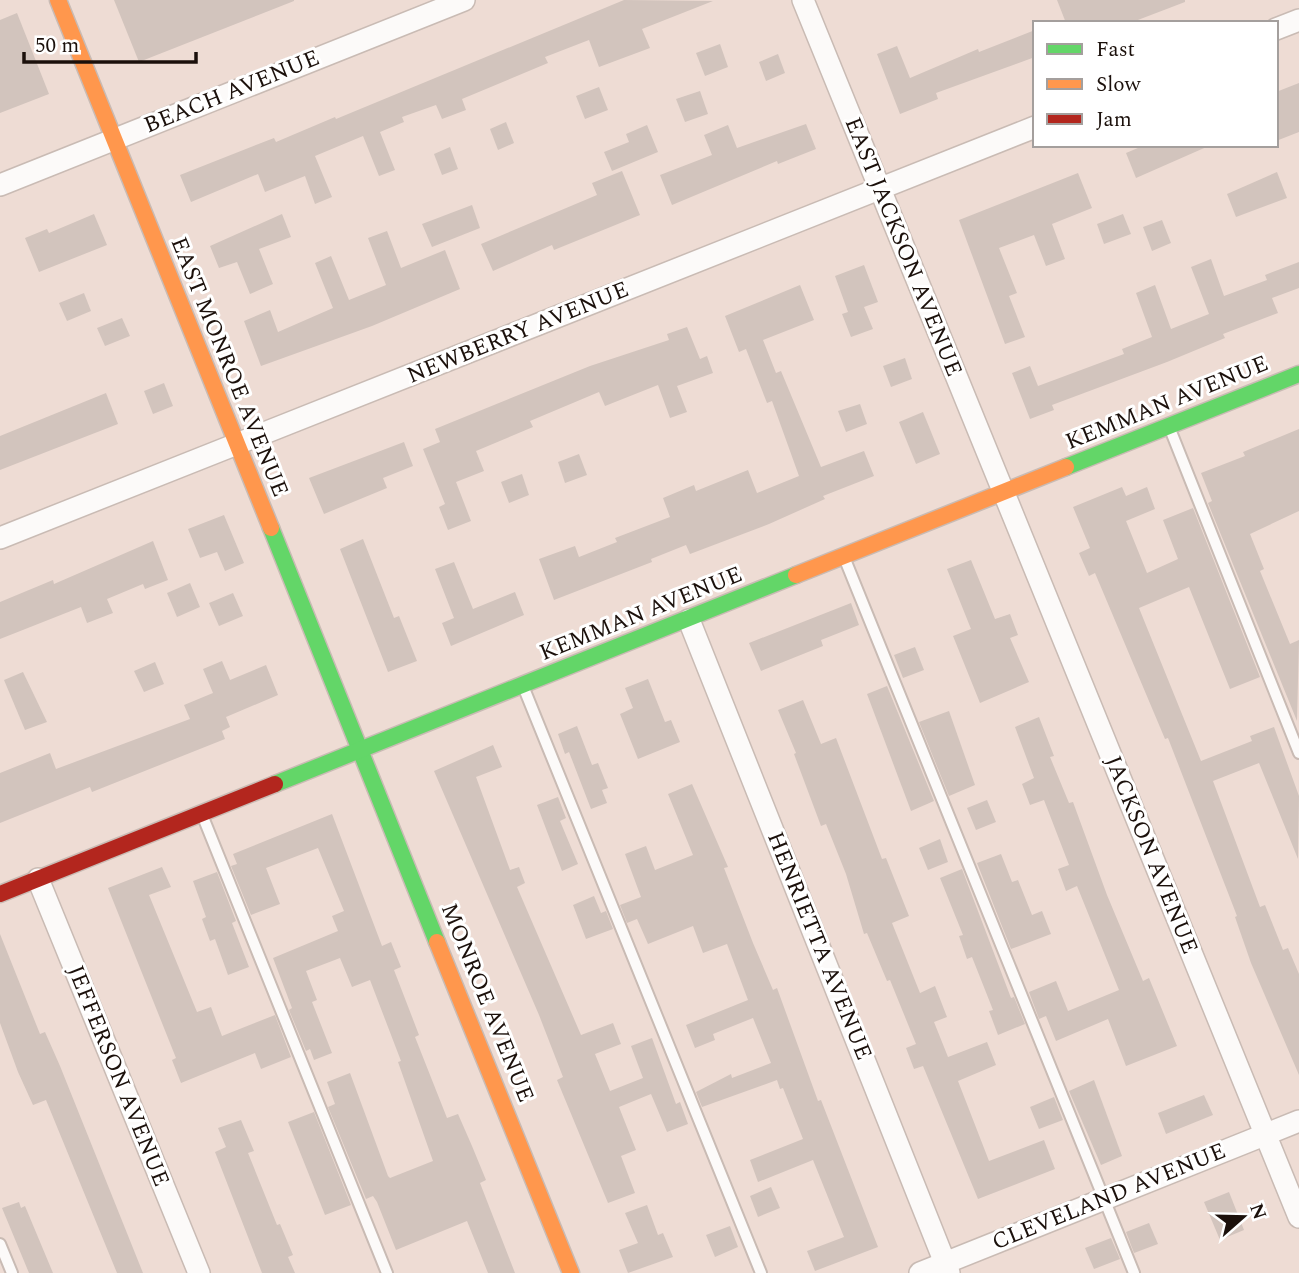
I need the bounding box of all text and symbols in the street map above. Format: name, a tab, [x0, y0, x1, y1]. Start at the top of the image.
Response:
scale bar	[24, 21, 196, 65]
legend	[1033, 21, 1278, 147]
text: 50 m	[35, 30, 79, 62]
text: Fast	[1096, 34, 1135, 66]
street label: BEACH AVENUE	[139, 41, 325, 143]
text: Slow	[1096, 69, 1142, 101]
text: Jam	[1096, 104, 1132, 136]
street label: EAST JACKSON AVENUE	[835, 112, 971, 382]
street label: EAST MONROE AVENUE	[161, 232, 297, 502]
street label: NEWBERRY AVENUE	[402, 272, 634, 394]
street label: KEMMAN AVENUE	[1060, 346, 1274, 460]
street label: KEMMAN AVENUE	[534, 557, 748, 671]
street label: JACKSON AVENUE	[1095, 750, 1207, 960]
street label: HENRIETTA AVENUE	[757, 827, 881, 1065]
street label: MONROE AVENUE	[431, 898, 543, 1108]
street label: JEFFERSON AVENUE	[58, 960, 178, 1192]
street label: CLEVELAND AVENUE	[987, 1134, 1231, 1260]
north arrow	[1208, 1182, 1278, 1252]
text: N	[1241, 1199, 1274, 1224]

